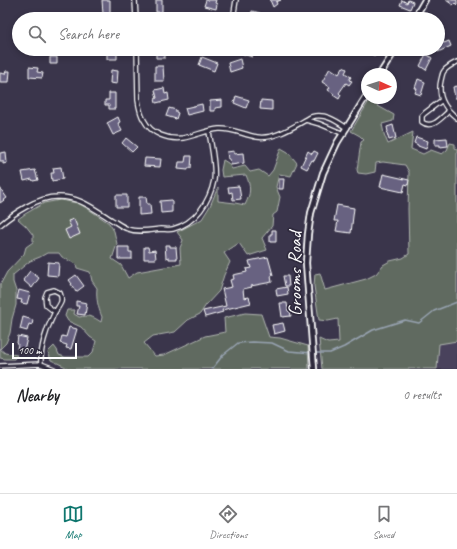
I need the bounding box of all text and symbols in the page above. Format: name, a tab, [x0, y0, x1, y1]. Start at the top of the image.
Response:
search box	[12, 12, 445, 56]
icon: search	[26, 23, 48, 45]
text: Search here	[58, 25, 119, 44]
north arrow	[361, 68, 397, 104]
street label: Grooms Road	[283, 228, 307, 316]
scale bar	[12, 341, 77, 360]
text: 100 m	[18, 343, 42, 357]
text: Nearby	[16, 385, 59, 406]
text: 0 results	[403, 387, 441, 403]
tab: Map	[62, 503, 84, 541]
tab: Directions	[209, 503, 248, 541]
tab: Saved	[373, 503, 395, 541]

